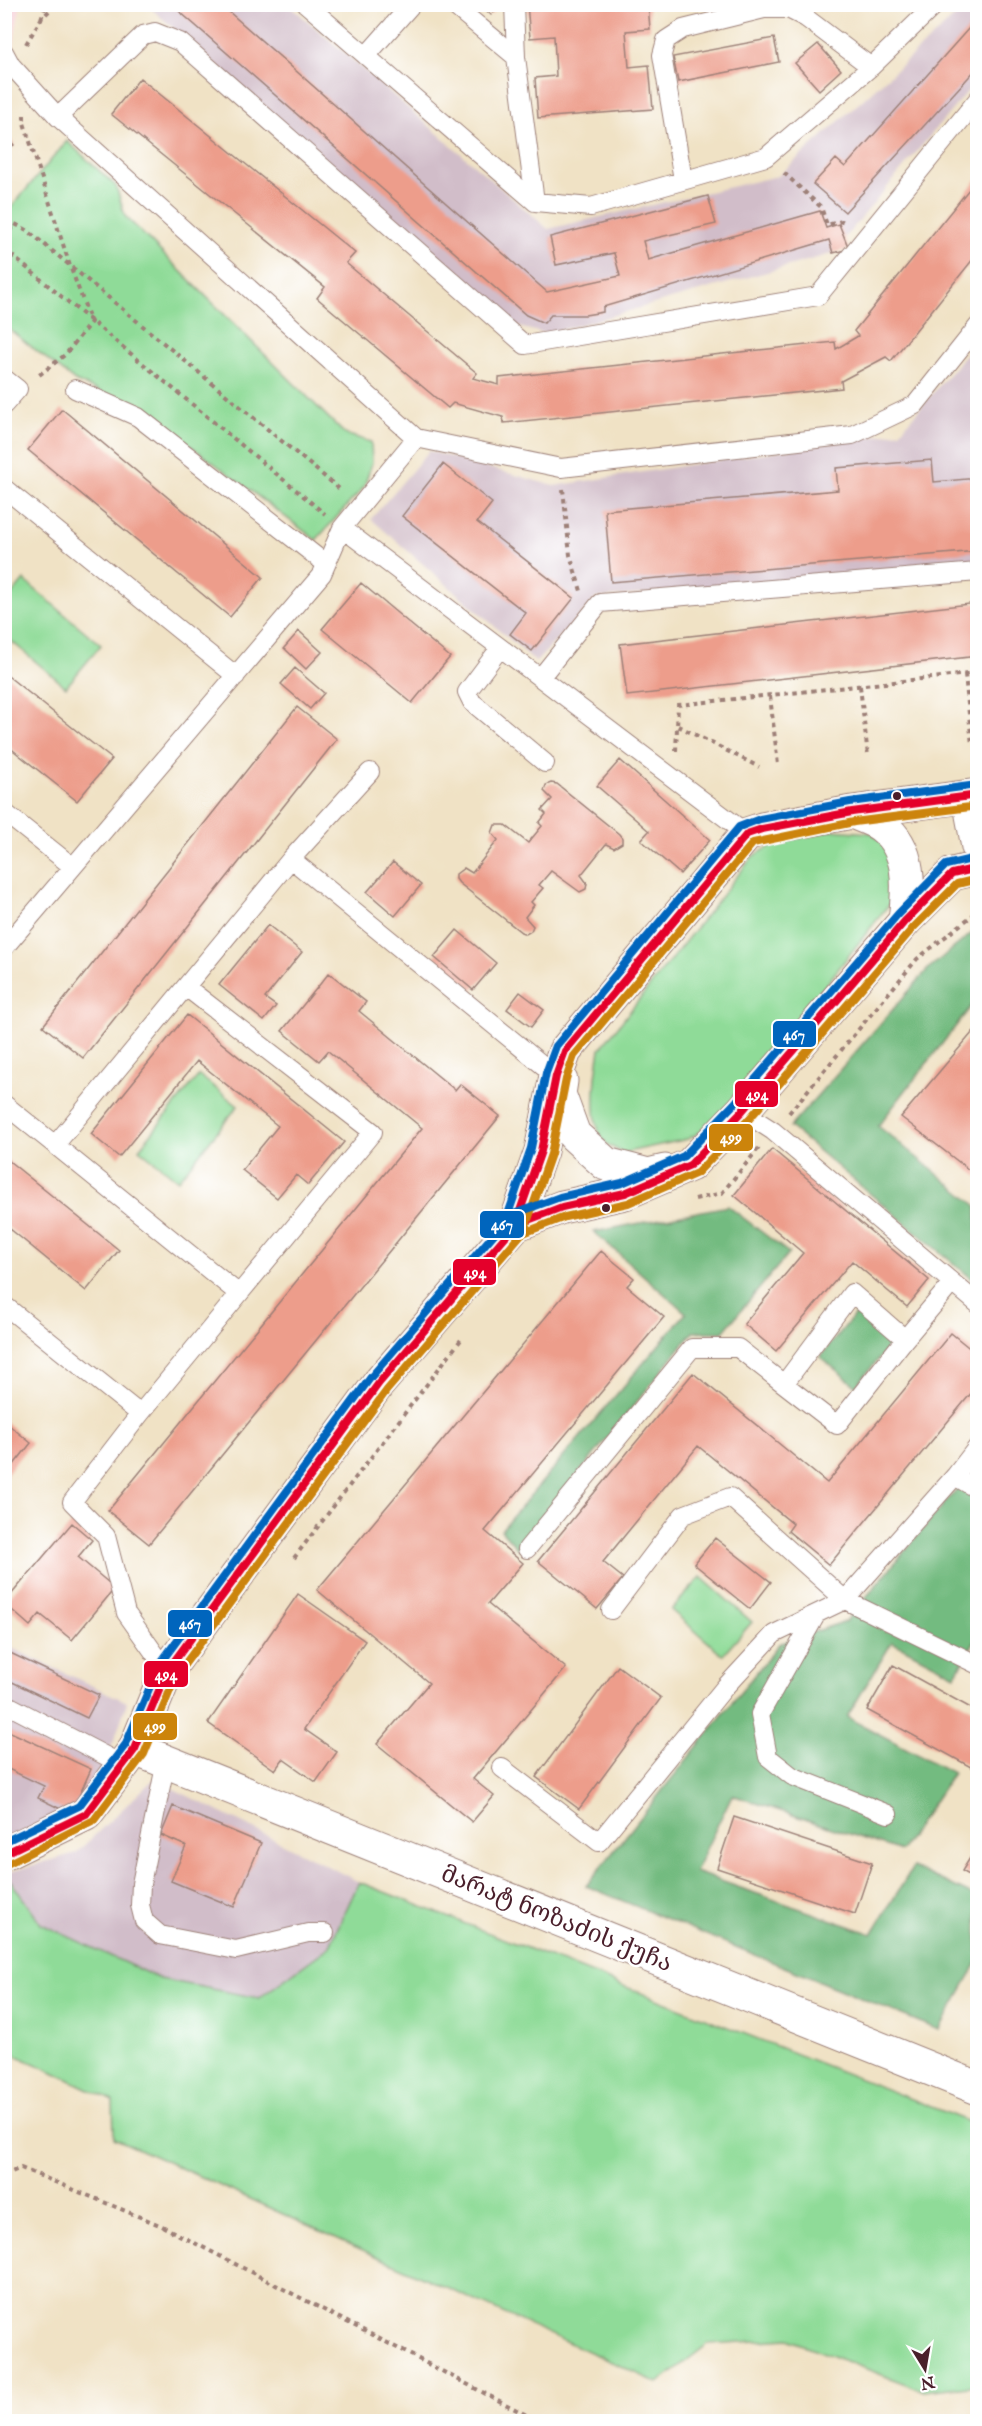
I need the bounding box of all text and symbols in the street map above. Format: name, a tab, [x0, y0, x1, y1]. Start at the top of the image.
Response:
unlabelled marker	[891, 790, 903, 802]
line badge: 467	[772, 1020, 817, 1048]
text: 467	[783, 1026, 805, 1046]
line badge: 494	[734, 1080, 779, 1108]
text: 494	[746, 1086, 769, 1106]
line badge: 499	[708, 1123, 754, 1152]
text: 499	[720, 1129, 742, 1149]
unlabelled marker	[600, 1202, 612, 1214]
line badge: 467	[479, 1210, 525, 1239]
text: 467	[491, 1216, 513, 1236]
line badge: 494	[452, 1258, 497, 1286]
text: 494	[464, 1264, 487, 1284]
line badge: 467	[167, 1609, 213, 1638]
text: 467	[179, 1615, 201, 1635]
line badge: 494	[143, 1660, 189, 1688]
text: 494	[155, 1666, 178, 1686]
line badge: 499	[132, 1712, 178, 1741]
text: 499	[144, 1718, 166, 1738]
street label: მარატ ნოზაძის ქუჩა	[436, 1859, 677, 1980]
north arrow	[895, 2339, 955, 2399]
text: N	[919, 2370, 937, 2393]

